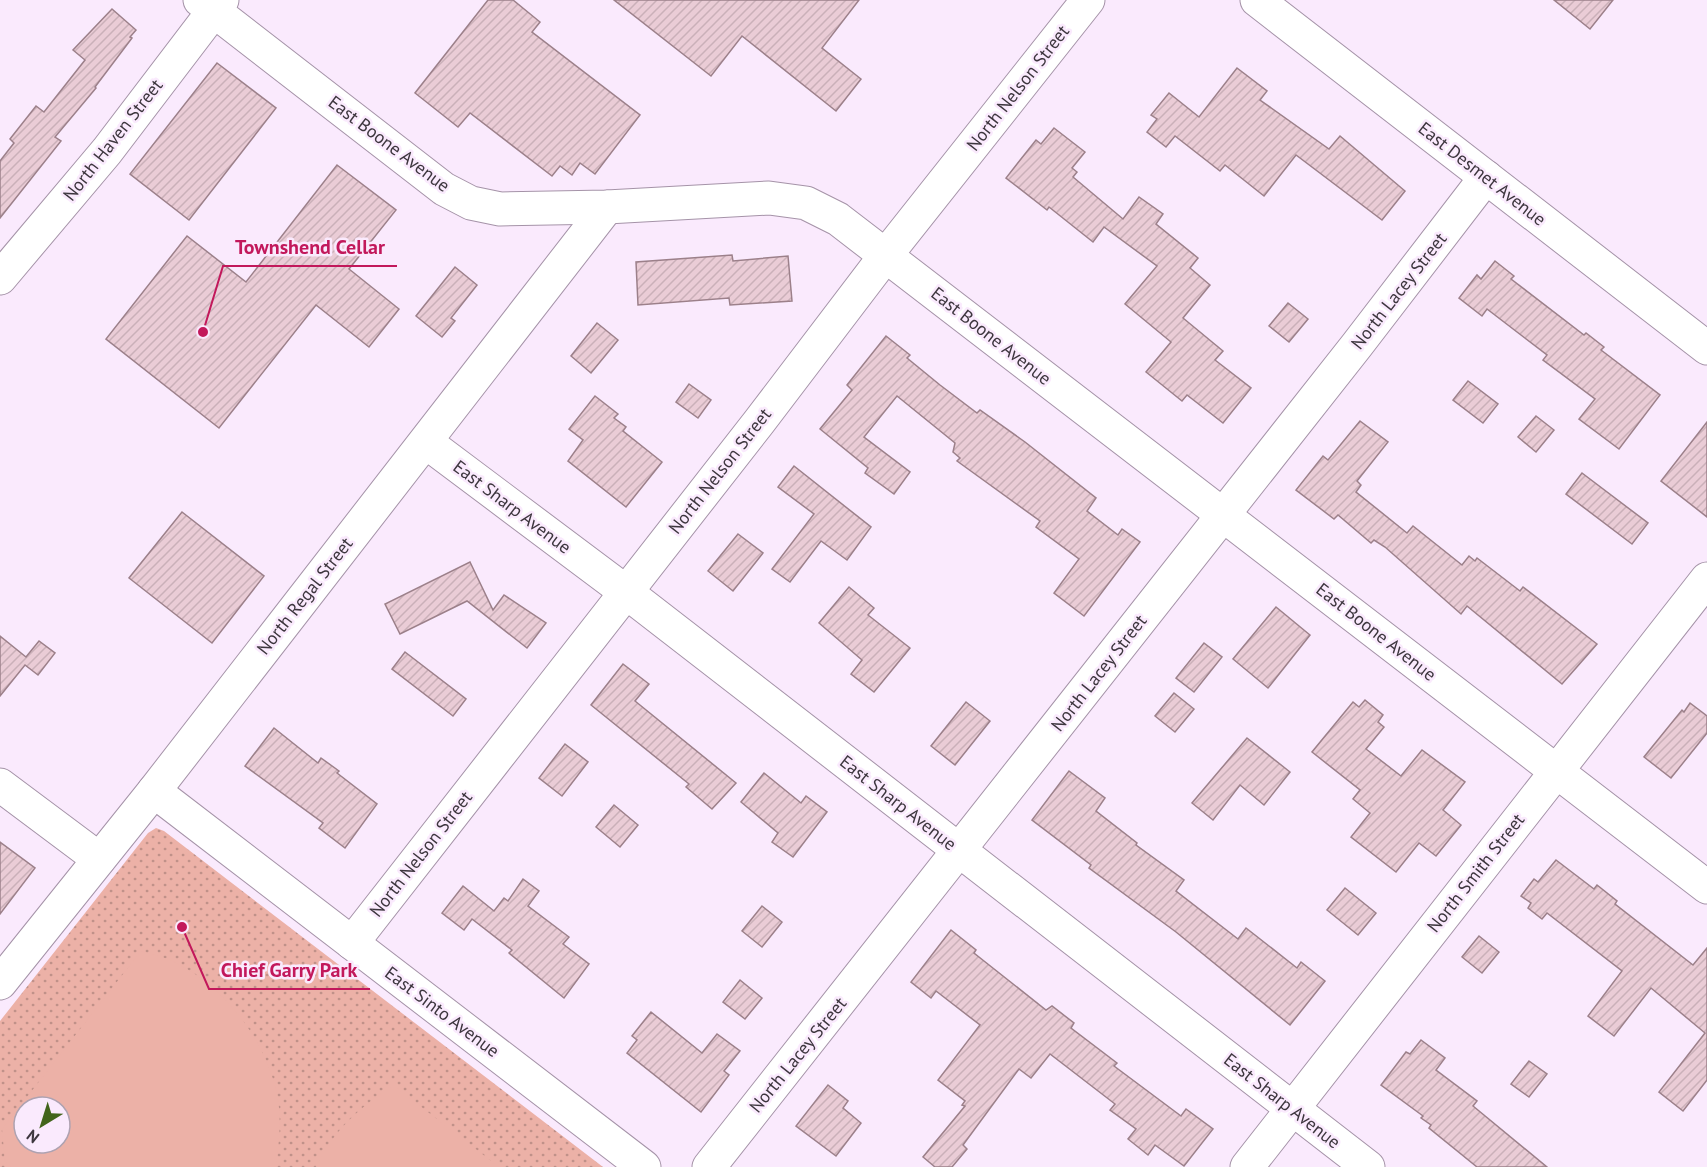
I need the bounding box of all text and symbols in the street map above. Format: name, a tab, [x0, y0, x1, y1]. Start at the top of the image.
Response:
street label: North Nelson Street	[961, 20, 1074, 155]
street label: North Haven Street	[58, 74, 167, 205]
street label: East Boone Avenue	[324, 90, 455, 197]
street label: East Desmet Avenue	[1414, 117, 1551, 231]
callout: Townshend Cellar	[223, 228, 397, 266]
street label: North Lacey Street	[1346, 228, 1451, 354]
text: Townshend Cellar	[235, 234, 385, 260]
street label: East Boone Avenue	[927, 282, 1056, 390]
street label: North Nelson Street	[663, 403, 776, 538]
street label: East Sharp Avenue	[449, 455, 576, 558]
street label: North Regal Street	[252, 532, 358, 659]
street label: East Boone Avenue	[1312, 578, 1441, 686]
street label: North Lacey Street	[1046, 610, 1151, 736]
street label: East Sharp Avenue	[835, 750, 961, 855]
street label: North Nelson Street	[364, 786, 477, 921]
street label: North Smith Street	[1422, 809, 1529, 937]
callout: Chief Garry Park	[209, 951, 370, 989]
text: Chief Garry Park	[221, 957, 357, 983]
street label: East Sinto Avenue	[381, 961, 504, 1062]
street label: North Lacey Street	[744, 992, 851, 1117]
street label: East Sharp Avenue	[1219, 1048, 1345, 1153]
north arrow	[12, 1095, 72, 1155]
text: N	[22, 1126, 43, 1148]

